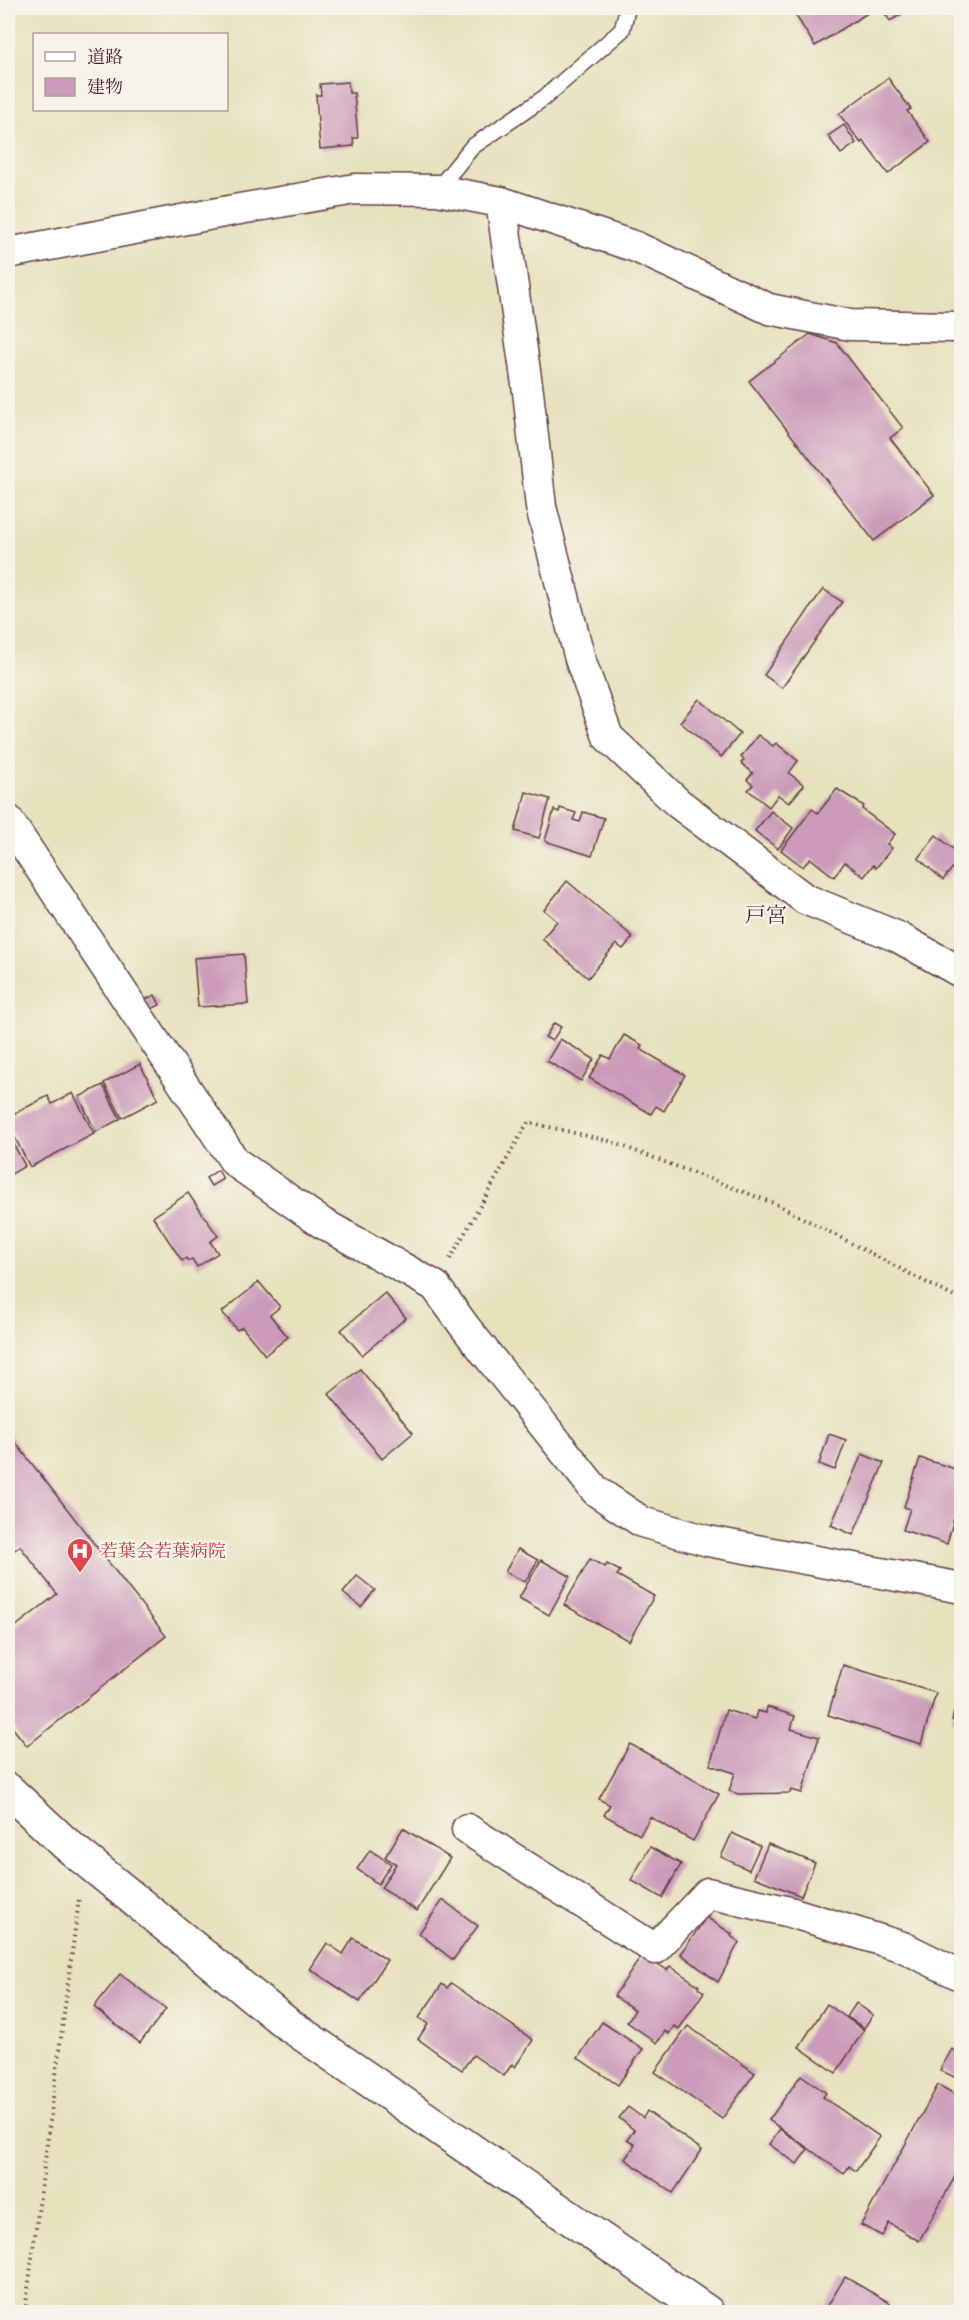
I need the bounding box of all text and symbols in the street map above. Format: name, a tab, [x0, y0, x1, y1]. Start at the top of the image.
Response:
legend	[33, 33, 228, 111]
text: 道路	[87, 47, 123, 70]
text: 建物	[87, 77, 123, 100]
district label: 戸宮	[745, 903, 787, 930]
hospital icon: 若葉会若葉病院	[65, 1536, 95, 1574]
place label: 若葉会若葉病院	[100, 1541, 226, 1564]

